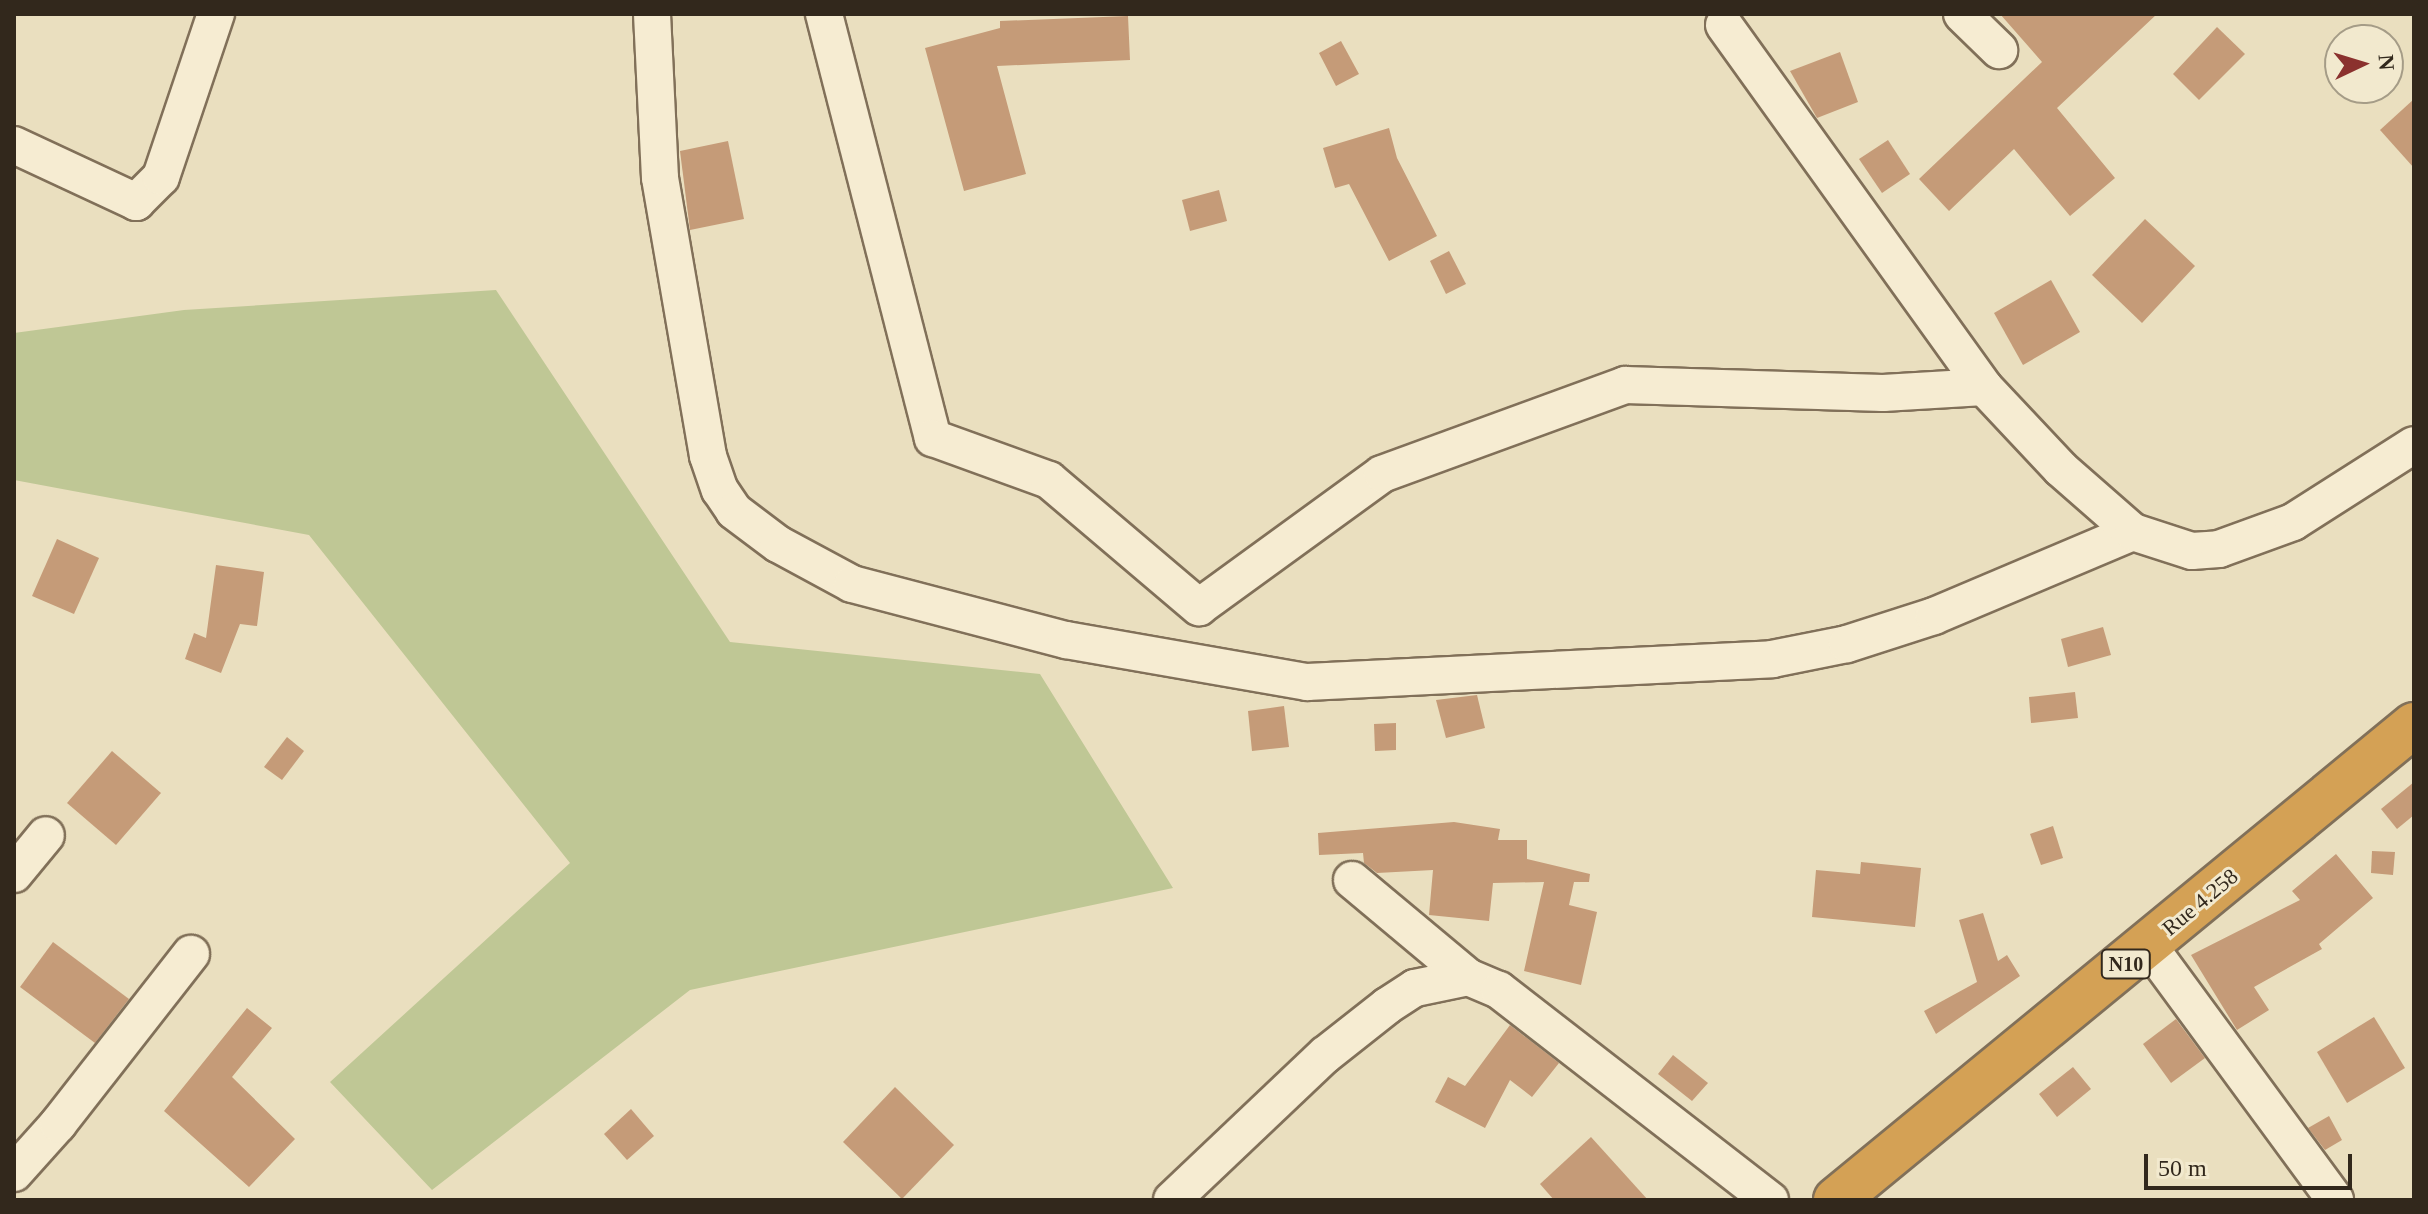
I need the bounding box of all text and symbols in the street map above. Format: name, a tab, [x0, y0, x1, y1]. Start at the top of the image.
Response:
north arrow	[2324, 24, 2404, 104]
text: N	[2373, 54, 2399, 71]
street label: Rue 4.258	[2157, 863, 2243, 941]
road number: N10	[2100, 948, 2152, 980]
scale bar	[2148, 1138, 2356, 1188]
text: 50 m	[2158, 1155, 2207, 1181]

